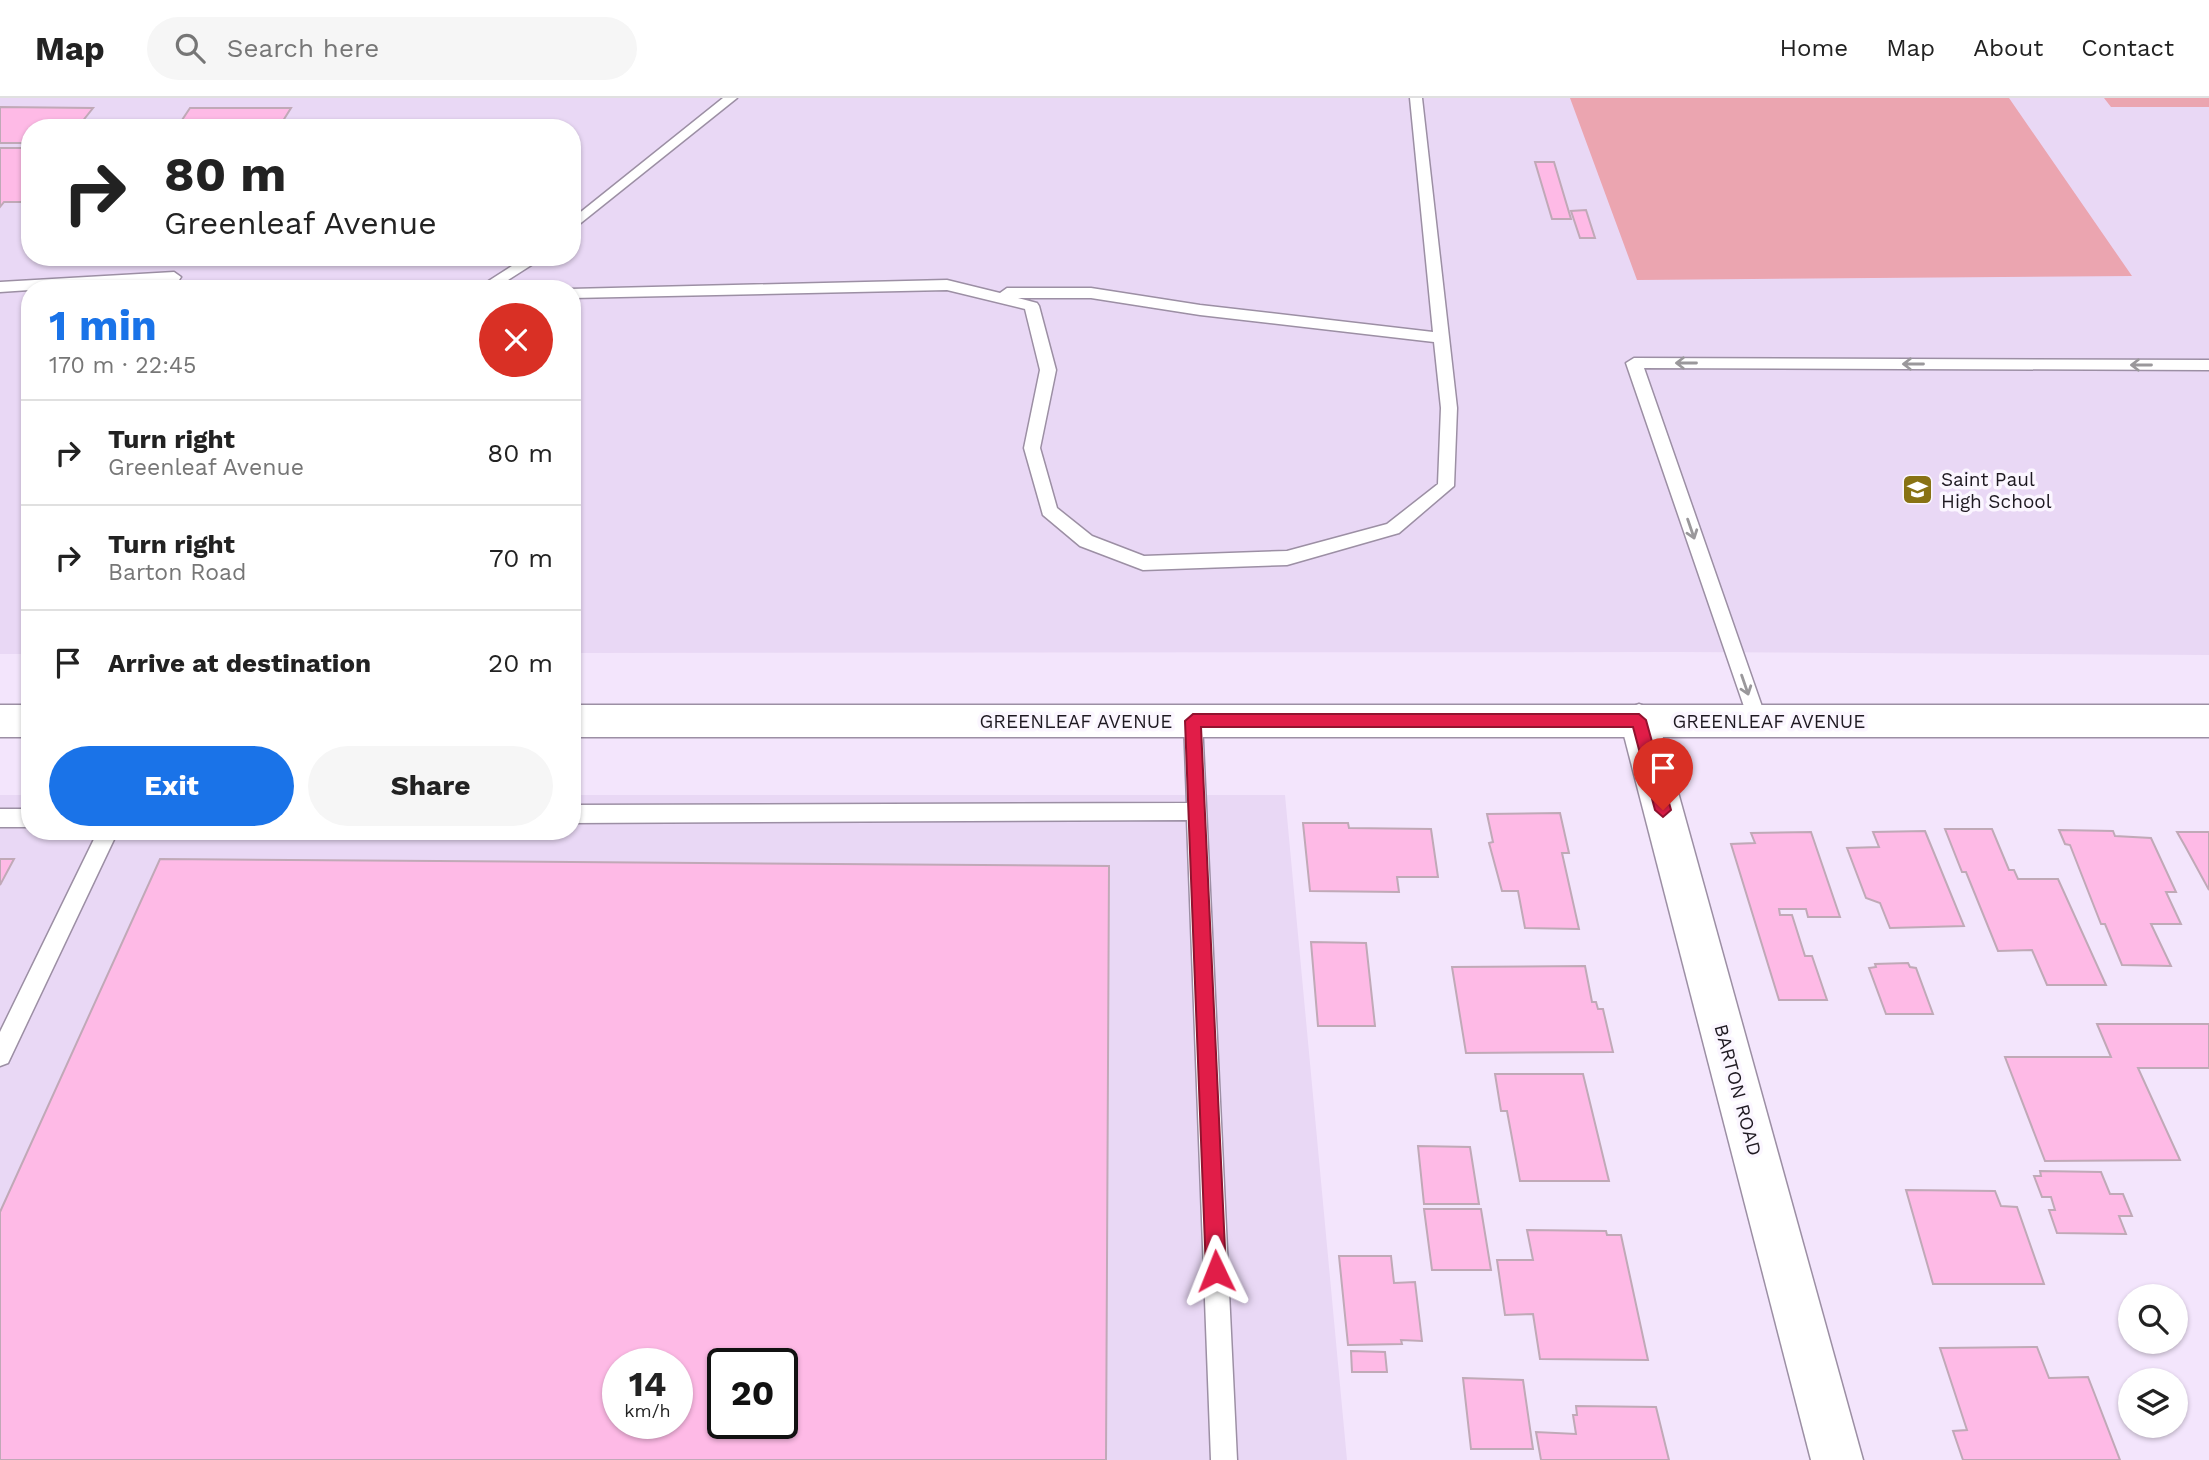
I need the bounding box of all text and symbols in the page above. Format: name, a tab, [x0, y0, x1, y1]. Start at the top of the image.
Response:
search box	[147, 17, 637, 80]
text: Map	[35, 29, 105, 68]
icon: search	[171, 29, 209, 67]
text: Search here	[227, 33, 379, 63]
text: Home	[1780, 34, 1848, 62]
text: Map	[1886, 34, 1935, 62]
text: About	[1973, 34, 2043, 62]
text: Contact	[2081, 34, 2174, 62]
text: 80 m	[164, 145, 286, 203]
icon: right	[49, 147, 140, 238]
text: Greenleaf Avenue	[164, 204, 437, 242]
text: 1 min	[49, 301, 157, 350]
button: close	[479, 303, 553, 377]
text: 170 m · 22:45	[49, 352, 196, 379]
one-way arrow	[1675, 356, 1698, 370]
one-way arrow	[1902, 357, 1925, 371]
one-way arrow	[2130, 358, 2153, 372]
text: Turn right	[108, 424, 235, 454]
icon: right	[49, 434, 87, 472]
text: 80 m	[487, 438, 553, 468]
text: Greenleaf Avenue	[108, 454, 304, 481]
place label: Saint Paul High School	[1941, 468, 2052, 513]
school or university icon: Saint Paul High School	[1901, 473, 1935, 507]
one-way arrow	[1686, 517, 1698, 539]
text: Turn right	[108, 529, 235, 559]
icon: right	[49, 539, 87, 577]
text: 70 m	[489, 543, 553, 573]
text: Barton Road	[108, 559, 246, 586]
icon: arrive	[49, 644, 87, 682]
text: Arrive at destination	[108, 648, 371, 678]
text: 20 m	[488, 648, 553, 678]
one-way arrow	[1739, 674, 1752, 696]
street label: GREENLEAF AVENUE	[980, 710, 1172, 733]
street label: GREENLEAF AVENUE	[1673, 710, 1865, 733]
pin	[1633, 738, 1693, 810]
button: Exit	[49, 746, 294, 826]
button: Share	[308, 746, 553, 826]
icon: arrive	[1644, 749, 1682, 787]
street label: BARTON ROAD	[1709, 1022, 1767, 1158]
position arrow	[1179, 1234, 1253, 1308]
map controls	[2118, 1284, 2188, 1438]
button: search	[2118, 1284, 2188, 1354]
speed limit sign: 20	[707, 1348, 798, 1439]
text: 14	[629, 1363, 666, 1405]
button: layers	[2118, 1368, 2188, 1438]
text: km/h	[624, 1400, 671, 1421]

